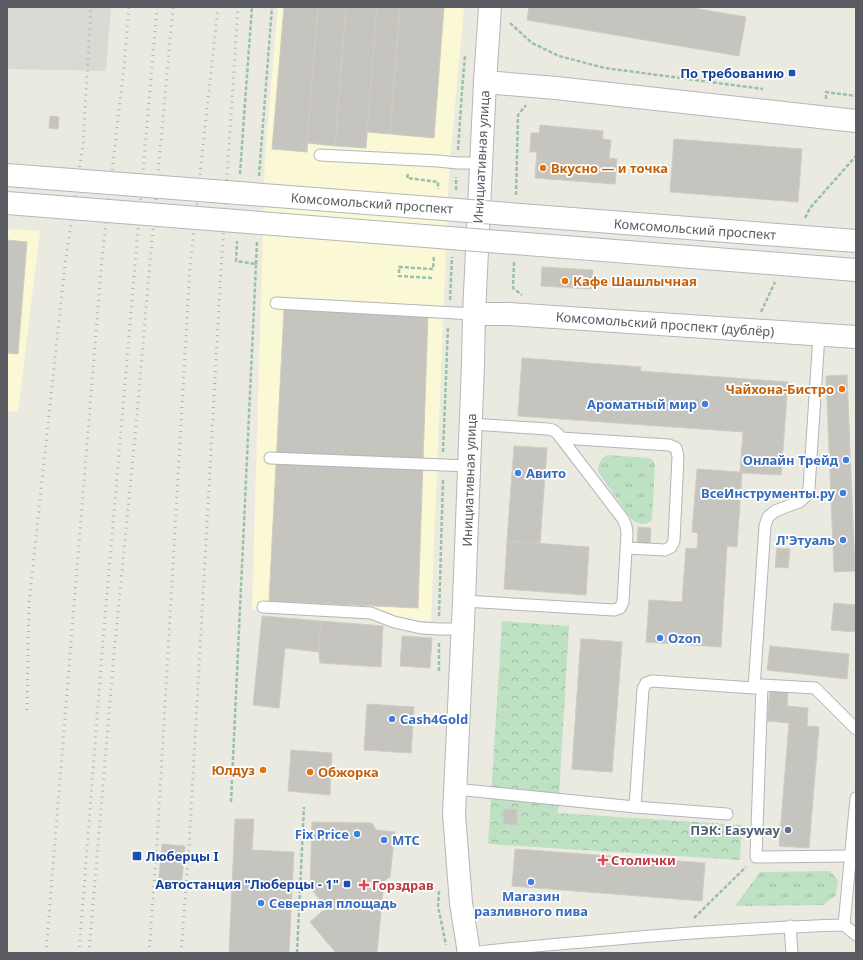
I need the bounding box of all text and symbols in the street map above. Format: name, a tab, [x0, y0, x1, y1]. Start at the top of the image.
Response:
place label: По требованию	[680, 64, 784, 82]
marker: По требованию	[787, 68, 797, 78]
street label: Инициативная улица	[469, 90, 493, 224]
place label: Вкусно — и точка	[551, 159, 668, 177]
marker: Вкусно — и точка	[538, 163, 548, 173]
street label: Комсомольский проспект	[290, 188, 454, 218]
street label: Комсомольский проспект	[613, 214, 777, 244]
place label: Кафе Шашлычная	[573, 272, 697, 290]
marker: Кафе Шашлычная	[560, 276, 570, 286]
street label: Комсомольский проспект (дублёр)	[555, 307, 775, 341]
place label: Чайхона-Бистро	[725, 380, 834, 398]
marker: Чайхона-Бистро	[837, 384, 847, 394]
place label: Ароматный мир	[587, 395, 697, 413]
marker: Ароматный мир	[700, 399, 710, 409]
street label: Инициативная улица	[458, 413, 480, 547]
place label: Онлайн Трейд	[743, 451, 839, 469]
marker: Онлайн Трейд	[841, 455, 851, 465]
place label: Авито	[526, 464, 566, 482]
marker: Авито	[513, 468, 523, 478]
place label: ВсеИнструменты.ру	[701, 484, 836, 502]
marker: ВсеИнструменты.ру	[838, 488, 848, 498]
place label: Л'Этуаль	[776, 531, 835, 549]
marker: Л'Этуаль	[838, 535, 848, 545]
place label: Ozon	[668, 629, 701, 647]
marker: Ozon	[655, 633, 665, 643]
place label: Cash4Gold	[400, 710, 468, 728]
marker: Cash4Gold	[387, 714, 397, 724]
place label: Юлдуз	[211, 761, 255, 779]
place label: Обжорка	[318, 763, 379, 781]
marker: Юлдуз	[258, 765, 268, 775]
marker: Обжорка	[305, 767, 315, 777]
place label: ПЭК: Easyway	[690, 821, 781, 839]
place label: Fix Price	[295, 825, 349, 843]
marker: ПЭК: Easyway	[783, 825, 793, 835]
marker: Fix Price	[352, 829, 362, 839]
place label: МТС	[392, 831, 420, 849]
marker: МТС	[379, 835, 389, 845]
place label: Люберцы I	[146, 847, 219, 865]
marker: Люберцы I	[131, 850, 143, 862]
place label: Столички	[611, 851, 676, 869]
marker: Столички	[598, 855, 608, 865]
place label: Автостанция "Люберцы - 1"	[155, 875, 339, 893]
place label: Горздрав	[372, 876, 434, 894]
marker: Магазин разливного пива	[526, 877, 536, 887]
marker: Автостанция "Люберцы - 1"	[342, 879, 352, 889]
marker: Горздрав	[359, 880, 369, 890]
place label: Магазин разливного пива	[474, 887, 588, 920]
place label: Северная площадь	[269, 894, 397, 912]
marker: Северная площадь	[256, 898, 266, 908]

